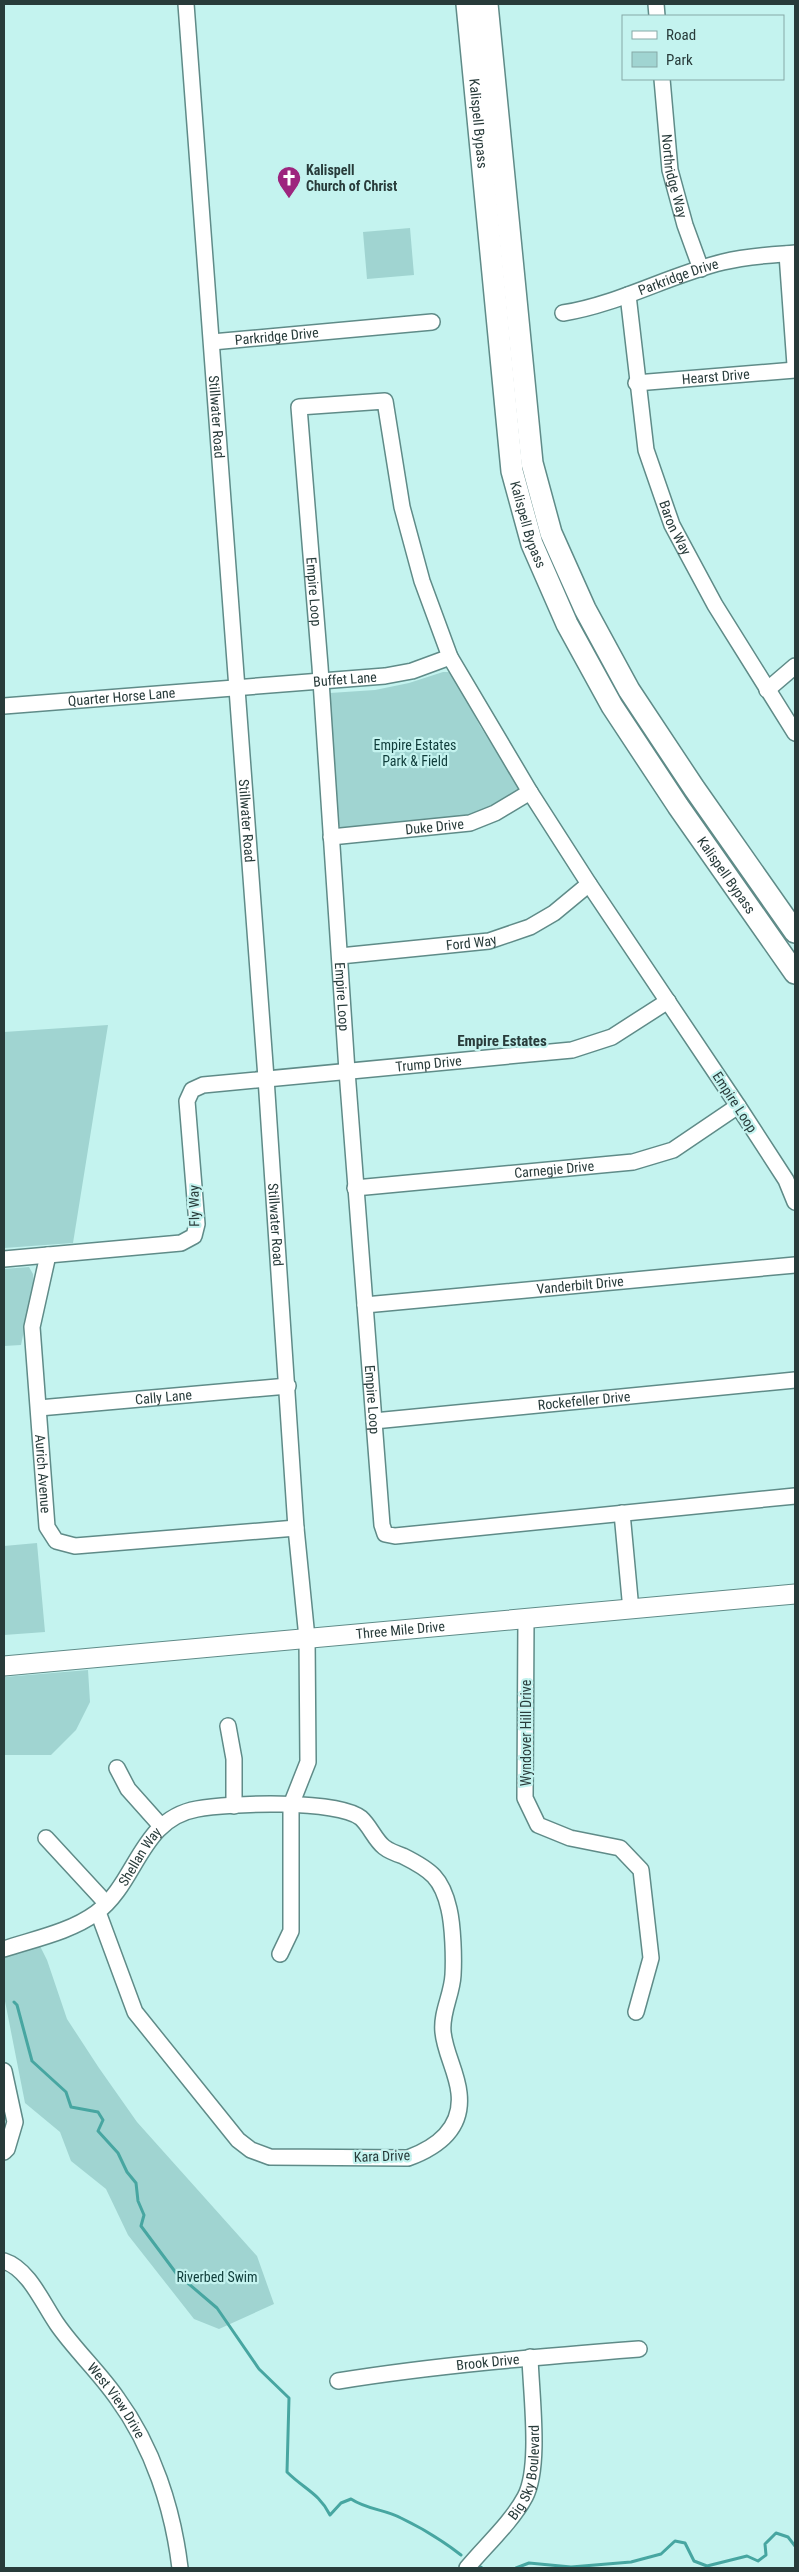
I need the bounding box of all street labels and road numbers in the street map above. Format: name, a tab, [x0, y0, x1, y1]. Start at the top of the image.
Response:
street label: Kalispell Bypass	[466, 78, 491, 169]
street label: Northridge Way	[659, 133, 691, 220]
street label: Parkridge Drive	[636, 255, 721, 298]
street label: Parkridge Drive	[234, 324, 320, 348]
street label: Hearst Drive	[681, 366, 751, 387]
street label: Stillwater Road	[206, 375, 228, 459]
street label: Kalispell Bypass	[507, 479, 549, 570]
street label: Baron Way	[656, 498, 695, 558]
street label: Empire Loop	[303, 556, 325, 627]
street label: Buffet Lane	[313, 669, 378, 690]
street label: Quarter Horse Lane	[67, 685, 176, 709]
street label: Stillwater Road	[236, 779, 258, 863]
street label: Duke Drive	[404, 816, 465, 837]
street label: Kalispell Bypass	[694, 834, 759, 917]
street label: Ford Way	[445, 931, 499, 953]
street label: Empire Loop	[332, 962, 352, 1032]
street label: Trump Drive	[395, 1052, 463, 1075]
street label: Empire Loop	[709, 1069, 761, 1135]
street label: Carnegie Drive	[513, 1158, 595, 1181]
street label: Stillwater Road	[265, 1183, 287, 1267]
street label: Fly Way	[186, 1185, 202, 1227]
street label: Vanderbilt Drive	[536, 1273, 625, 1297]
street label: Empire Loop	[362, 1364, 383, 1435]
street label: Cally Lane	[134, 1386, 193, 1407]
street label: Rockefeller Drive	[537, 1388, 631, 1413]
street label: Aurich Avenue	[32, 1434, 54, 1514]
street label: Three Mile Drive	[355, 1618, 446, 1642]
street label: Wyndover Hill Drive	[518, 1679, 534, 1786]
street label: Shellan Way	[115, 1824, 165, 1889]
street label: Kara Drive	[354, 2147, 411, 2165]
street label: Brook Drive	[455, 2351, 520, 2373]
street label: West View Drive	[84, 2360, 148, 2441]
street label: Big Sky Boulevard	[505, 2425, 542, 2523]

